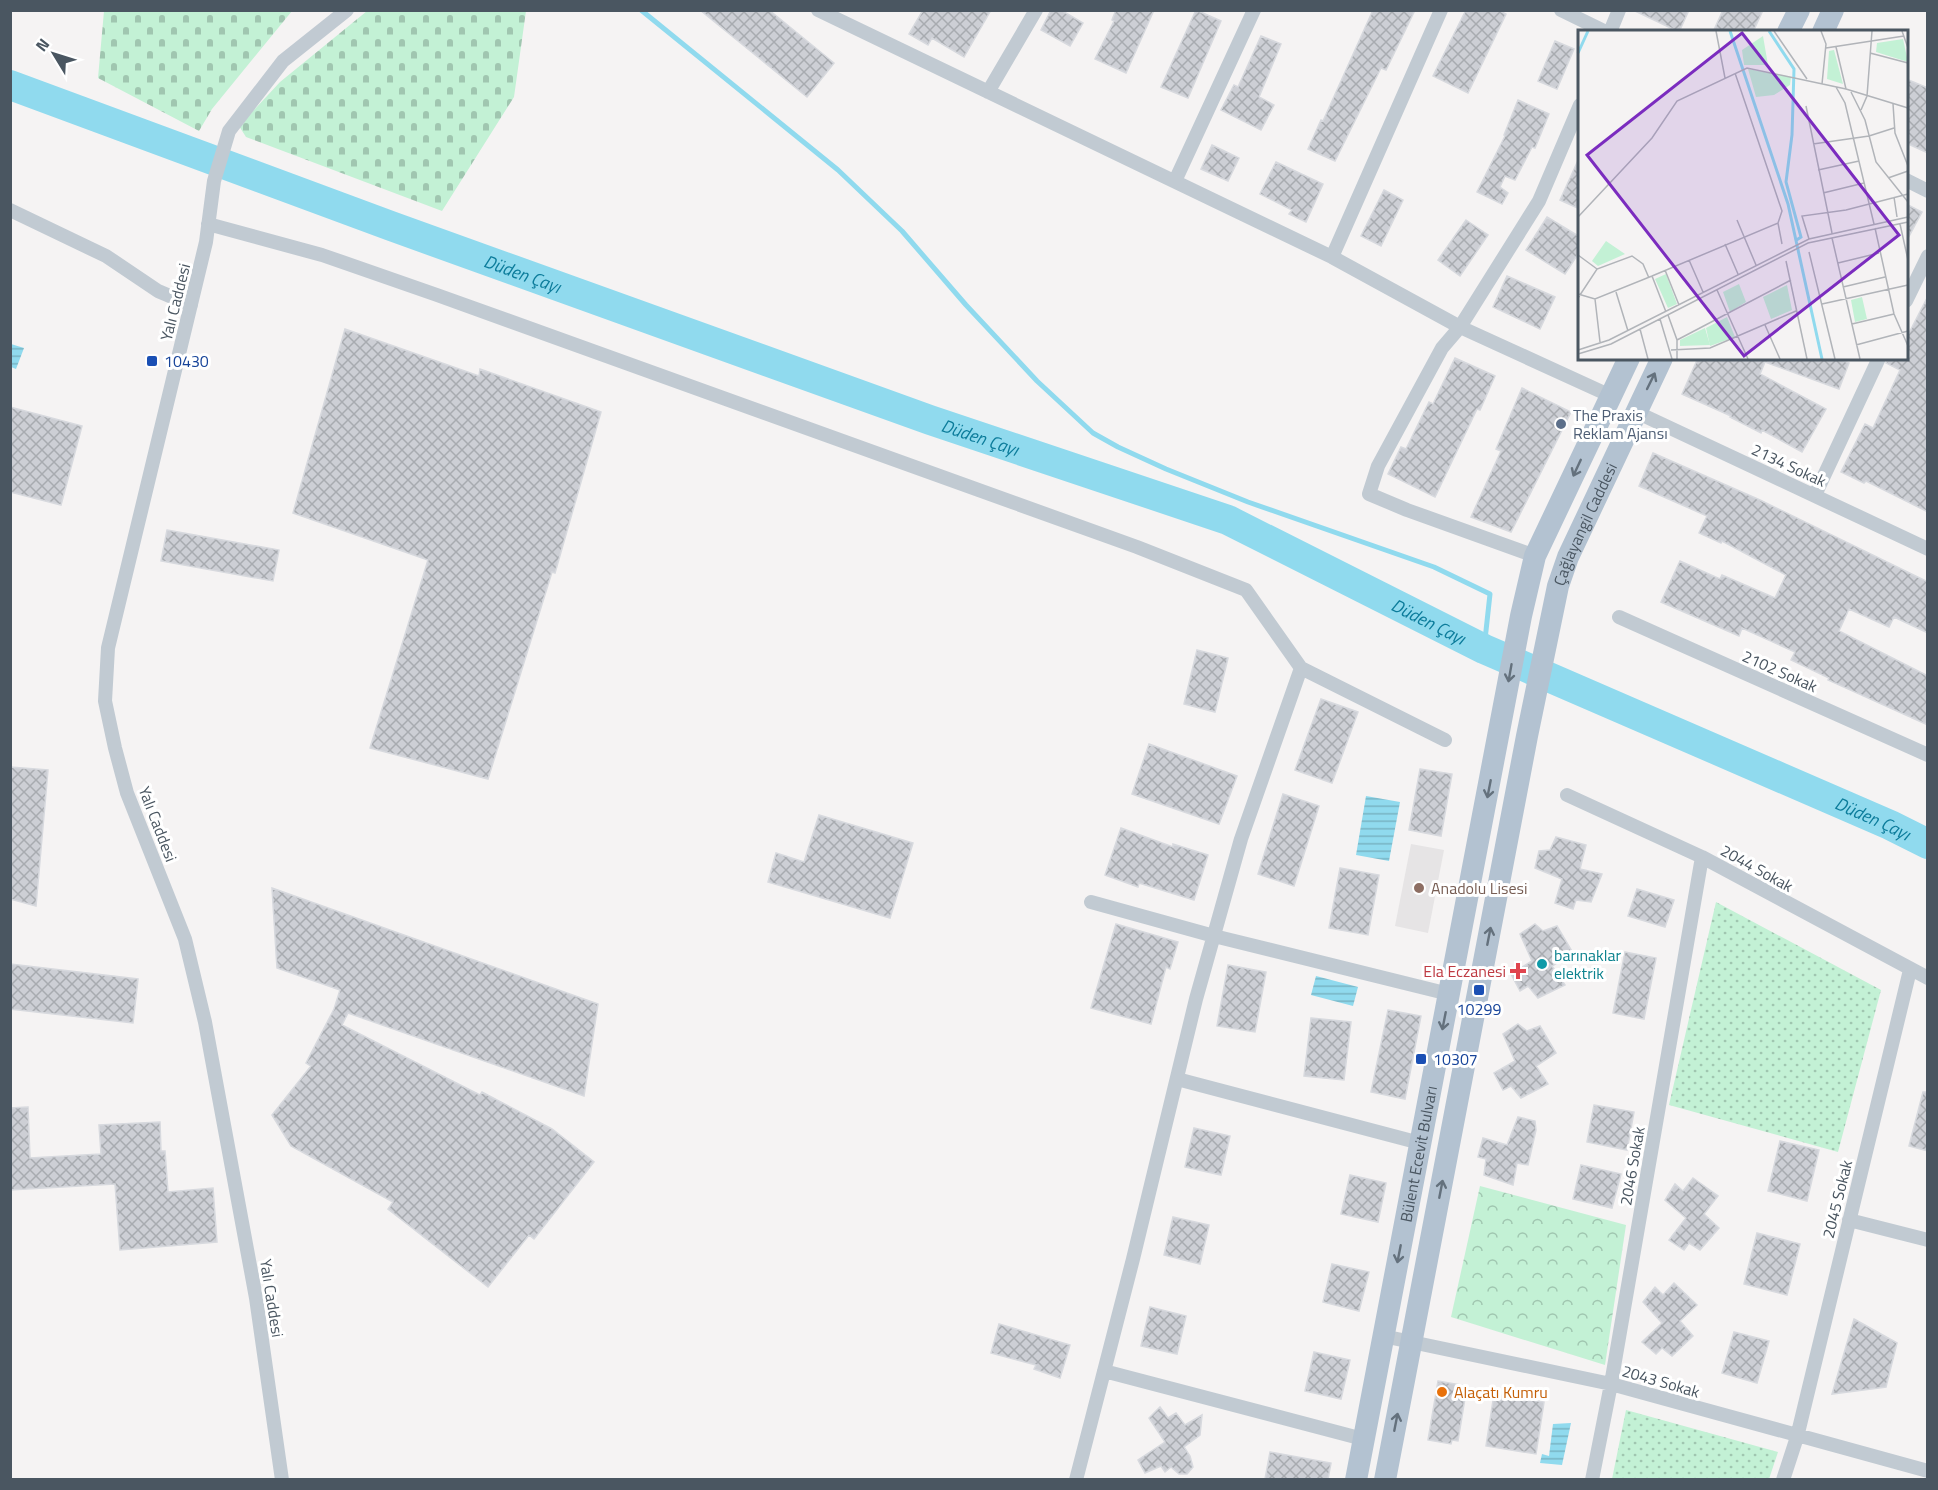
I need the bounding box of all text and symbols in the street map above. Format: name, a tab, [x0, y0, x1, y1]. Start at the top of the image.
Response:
north arrow	[24, 24, 84, 84]
inset map	[1578, 30, 1908, 360]
text: N	[29, 33, 55, 57]
water label: Düden Çayı	[480, 247, 566, 300]
street label: Yalı Caddesi	[154, 261, 196, 343]
place label: 10430	[164, 349, 209, 373]
marker: 10430	[145, 354, 159, 368]
one-way arrow	[1646, 373, 1658, 391]
place label: The Praxis Reklam Ajansı	[1573, 403, 1668, 445]
water label: Düden Çayı	[938, 411, 1024, 463]
marker: The Praxis Reklam Ajansı	[1554, 417, 1568, 431]
street label: 2134 Sokak	[1748, 437, 1831, 493]
street label: Çağlayangil Caddesi	[1547, 459, 1623, 589]
one-way arrow	[1570, 459, 1582, 477]
water label: Düden Çayı	[1387, 591, 1471, 652]
street label: 2102 Sokak	[1739, 644, 1822, 698]
one-way arrow	[1504, 663, 1515, 683]
one-way arrow	[1483, 778, 1494, 798]
street label: Yalı Caddesi	[133, 783, 183, 865]
water label: Düden Çayı	[1831, 789, 1916, 847]
street label: 2044 Sokak	[1716, 838, 1798, 898]
place label: Anadolu Lisesi	[1431, 876, 1527, 900]
marker: Anadolu Lisesi	[1412, 881, 1426, 895]
one-way arrow	[1484, 927, 1495, 946]
place label: barınaklar elektrik	[1554, 943, 1621, 985]
marker: barınaklar elektrik	[1535, 957, 1549, 971]
place label: Ela Eczanesi	[1423, 959, 1506, 983]
marker: Ela Eczanesi	[1511, 964, 1525, 978]
marker: 10299	[1472, 983, 1486, 997]
place label: 10299	[1457, 997, 1501, 1021]
one-way arrow	[1438, 1011, 1449, 1031]
place label: 10307	[1433, 1047, 1478, 1071]
marker: 10307	[1414, 1052, 1428, 1066]
street label: Bülent Ecevit Bulvarı	[1393, 1084, 1443, 1224]
street label: 2046 Sokak	[1613, 1124, 1651, 1207]
street label: 2045 Sokak	[1816, 1157, 1858, 1241]
one-way arrow	[1436, 1180, 1447, 1200]
one-way arrow	[1393, 1244, 1404, 1263]
street label: Yalı Caddesi	[254, 1257, 290, 1339]
street label: 2043 Sokak	[1619, 1358, 1703, 1404]
place label: Alaçatı Kumru	[1454, 1380, 1548, 1404]
marker: Alaçatı Kumru	[1435, 1385, 1449, 1399]
one-way arrow	[1391, 1413, 1402, 1432]

